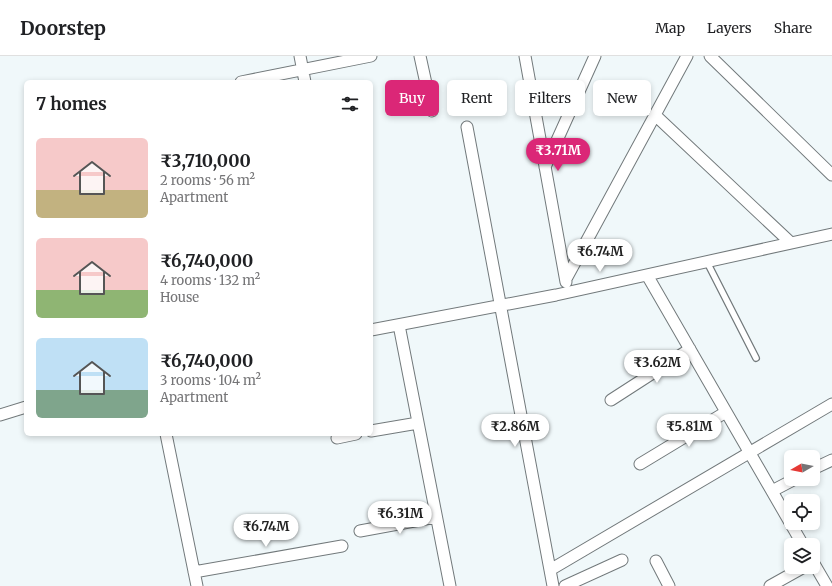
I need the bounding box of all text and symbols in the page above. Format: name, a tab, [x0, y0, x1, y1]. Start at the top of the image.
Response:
text: Doorstep	[20, 16, 106, 40]
text: Map	[655, 19, 685, 37]
text: Layers	[707, 19, 752, 37]
text: Share	[774, 19, 812, 37]
chip: Buy	[385, 80, 439, 116]
chip: Rent	[447, 80, 507, 116]
chip: Filters	[515, 80, 585, 116]
chip: New	[593, 80, 651, 116]
text: 7 homes	[36, 93, 107, 115]
icon: filters	[339, 93, 361, 115]
pin: ₹3.71M	[525, 138, 591, 172]
text: ₹3.71M	[535, 142, 581, 159]
text: ₹3,710,000	[160, 150, 251, 172]
icon: home	[68, 154, 116, 202]
text: 2 rooms · 56 m²	[160, 172, 255, 189]
text: Apartment	[160, 189, 228, 206]
pin: ₹6.74M	[567, 239, 633, 273]
text: ₹6.74M	[577, 243, 624, 260]
text: ₹6,740,000	[160, 250, 253, 272]
icon: home	[68, 254, 116, 302]
text: 4 rooms · 132 m²	[160, 272, 260, 289]
text: House	[160, 289, 199, 306]
text: ₹6,740,000	[160, 350, 253, 372]
pin: ₹3.62M	[624, 350, 690, 384]
icon: home	[68, 354, 116, 402]
text: ₹3.62M	[633, 354, 681, 371]
text: 3 rooms · 104 m²	[160, 372, 261, 389]
text: Apartment	[160, 389, 228, 406]
pin: ₹2.86M	[482, 414, 548, 448]
pin: ₹5.81M	[656, 414, 722, 448]
text: ₹2.86M	[490, 418, 540, 435]
text: ₹5.81M	[666, 418, 712, 435]
north arrow	[784, 450, 820, 486]
map controls	[784, 450, 820, 574]
button: locate	[784, 494, 820, 530]
pin: ₹6.31M	[367, 501, 433, 535]
text: ₹6.31M	[377, 505, 423, 522]
pin: ₹6.74M	[233, 514, 299, 548]
text: ₹6.74M	[243, 518, 290, 535]
button: layers	[784, 538, 820, 574]

